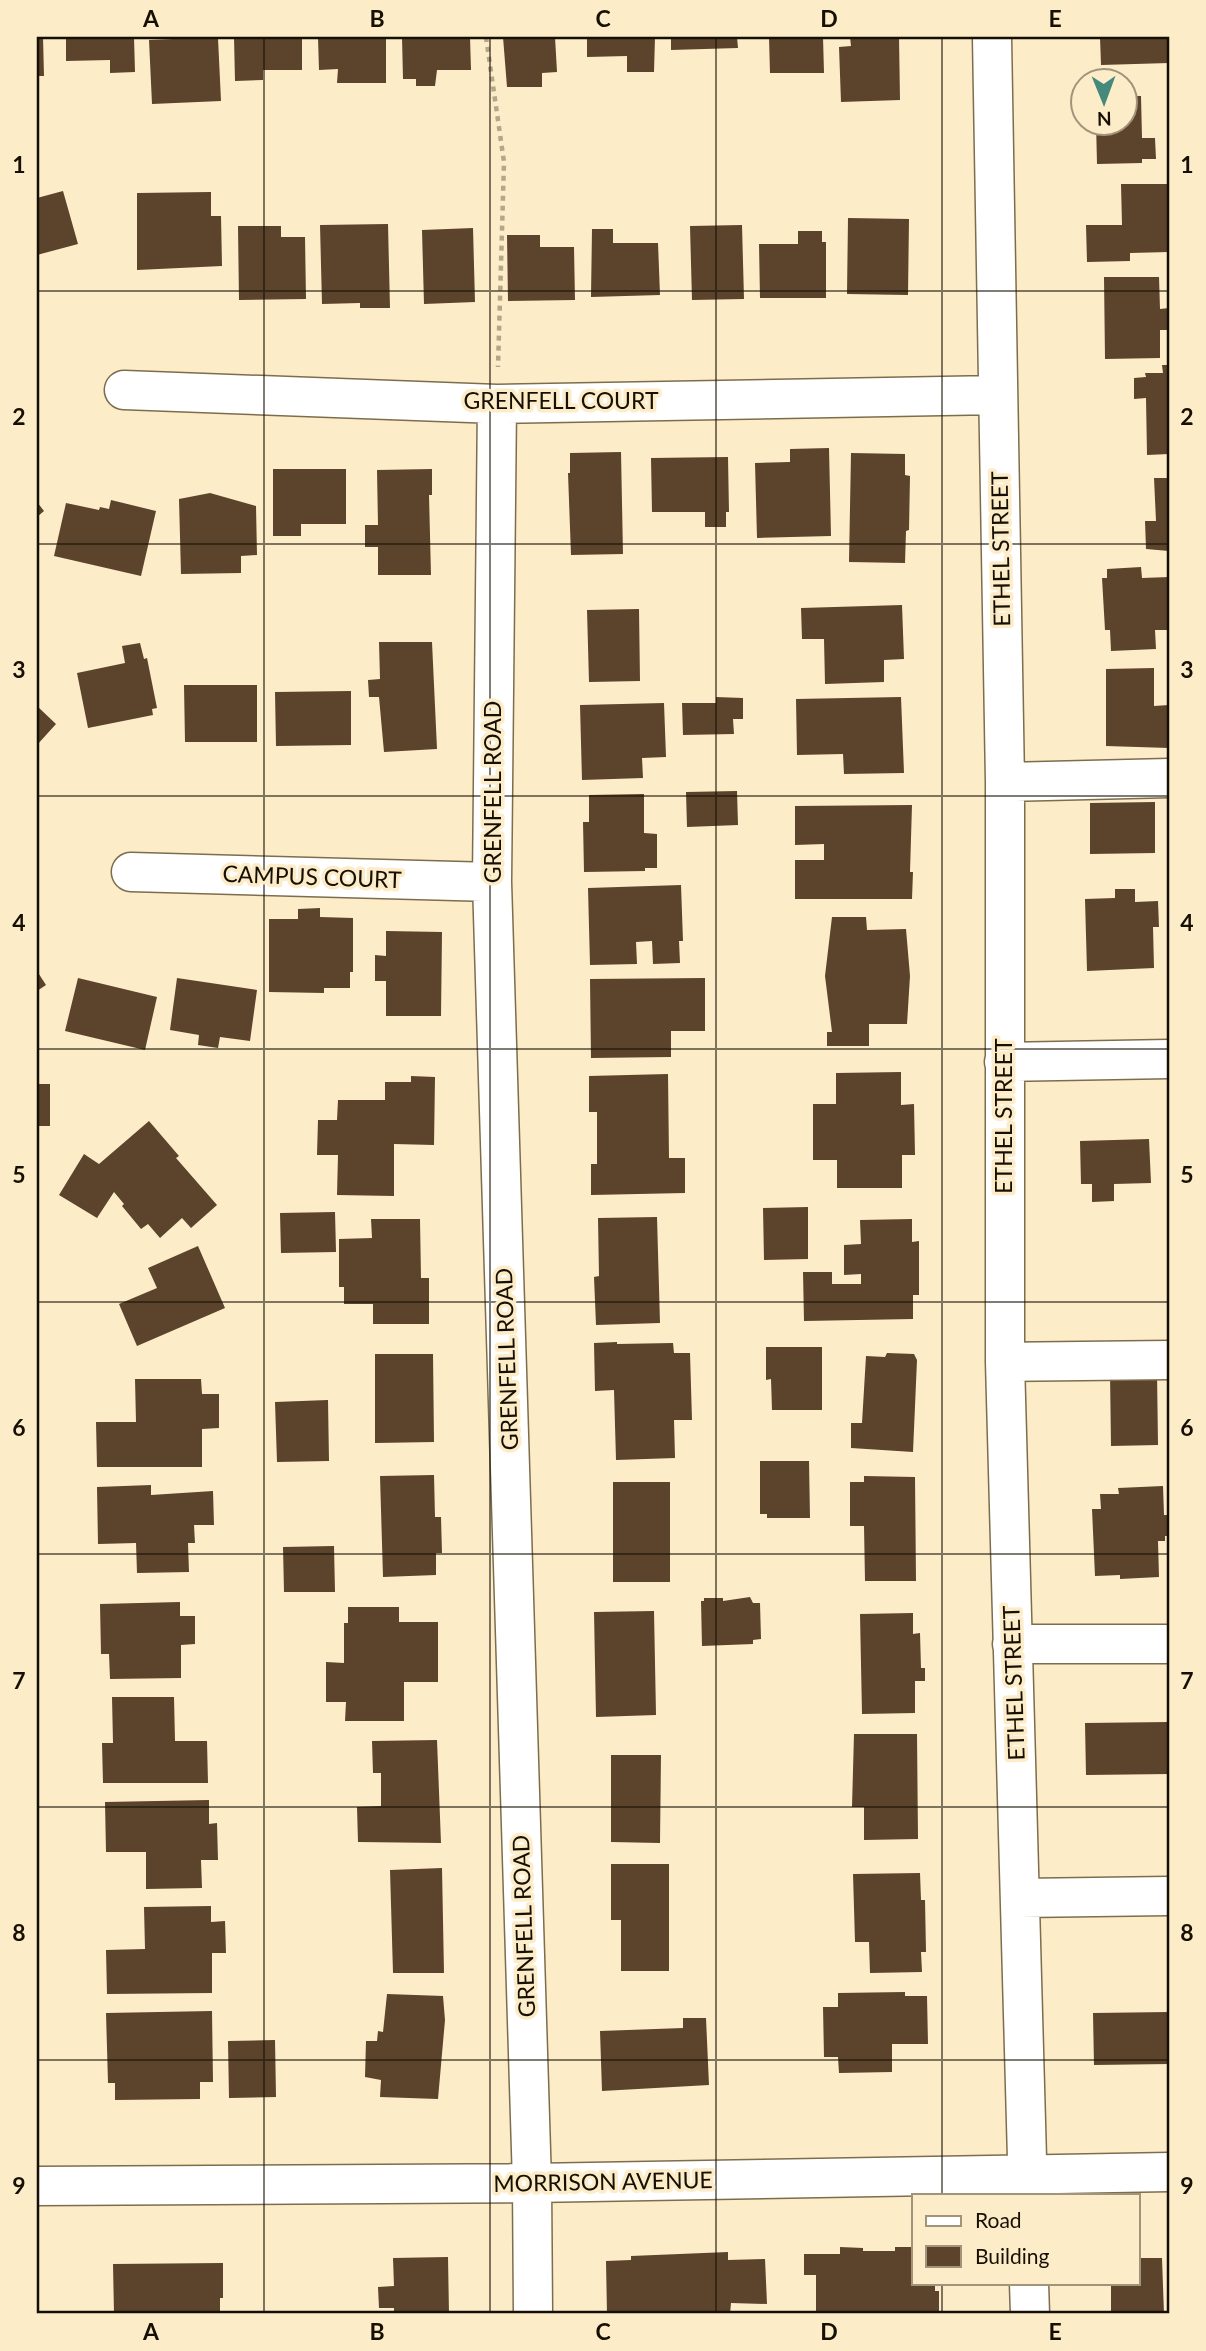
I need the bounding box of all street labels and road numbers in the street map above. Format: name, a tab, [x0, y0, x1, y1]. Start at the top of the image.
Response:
street label: GRENFELL COURT	[464, 386, 659, 414]
street label: ETHEL STREET	[985, 471, 1015, 627]
street label: GRENFELL ROAD	[478, 701, 506, 883]
street label: CAMPUS COURT	[222, 859, 402, 893]
street label: ETHEL STREET	[989, 1038, 1017, 1194]
street label: GRENFELL ROAD	[489, 1267, 523, 1451]
street label: ETHEL STREET	[996, 1605, 1030, 1761]
street label: GRENFELL ROAD	[506, 1834, 540, 2018]
street label: MORRISON AVENUE	[493, 2165, 713, 2197]

